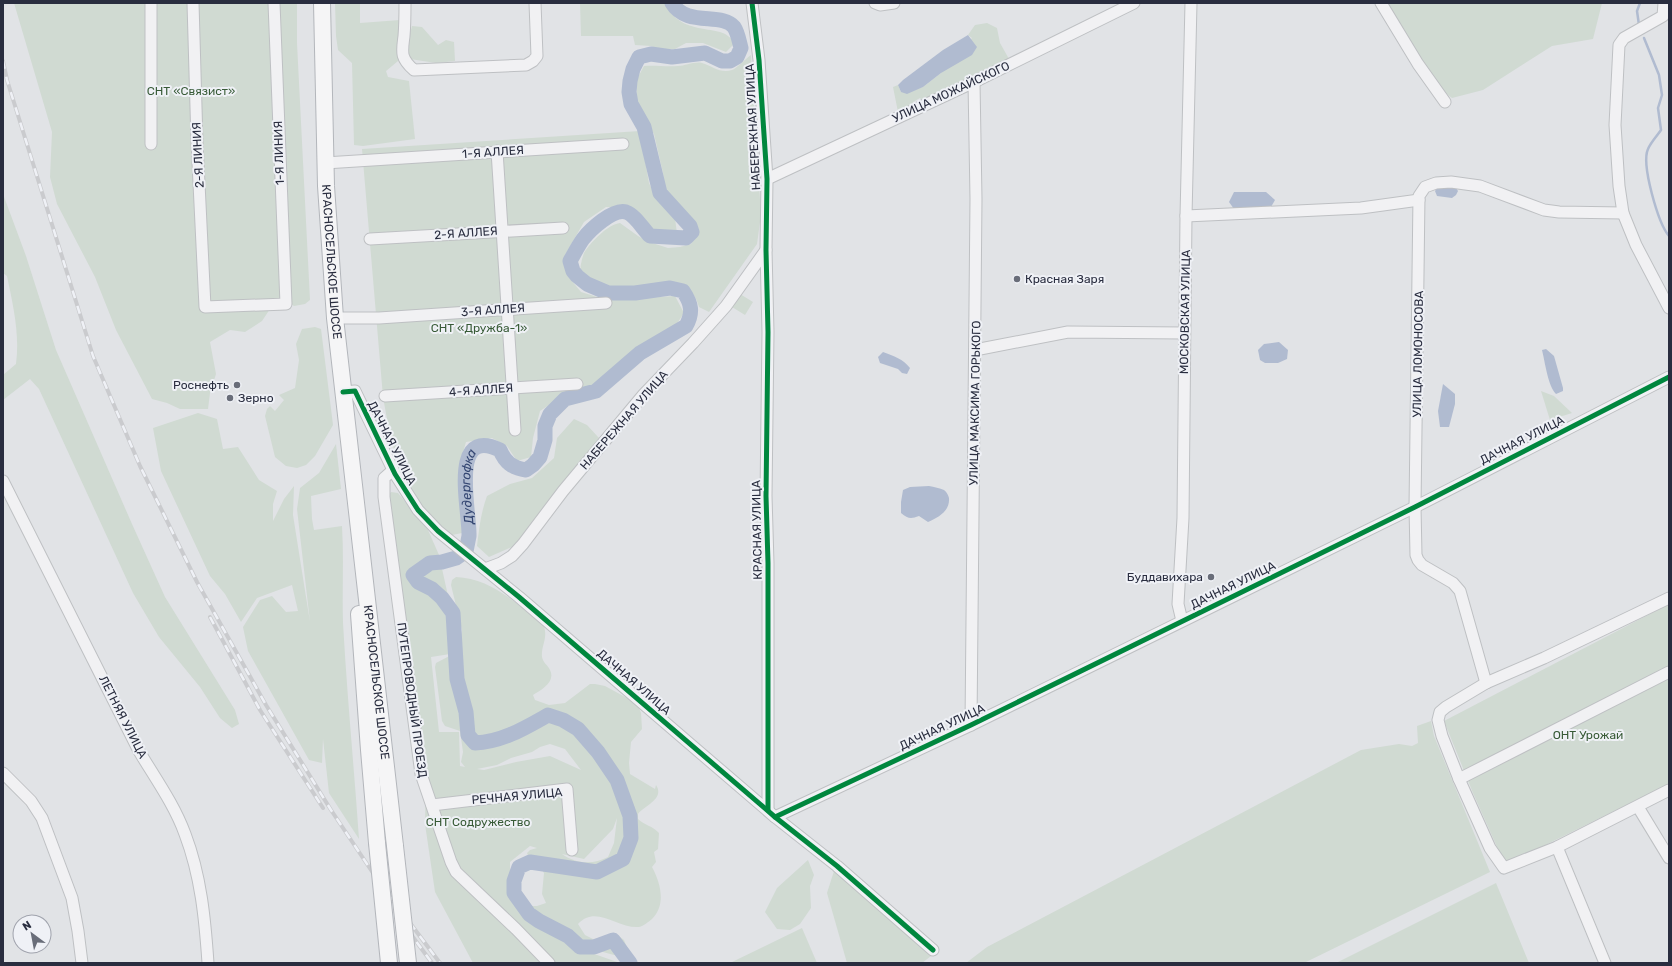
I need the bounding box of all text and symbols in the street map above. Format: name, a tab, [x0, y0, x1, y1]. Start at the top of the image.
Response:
street label: УЛИЦА МОЖАЙСКОГО	[890, 59, 1012, 125]
street label: НАБЕРЕЖНАЯ УЛИЦА	[743, 63, 763, 191]
park label: СНТ «Связист»	[147, 84, 235, 98]
street label: 1-Я ЛИНИЯ	[271, 120, 287, 186]
street label: 2-Я ЛИНИЯ	[189, 122, 207, 188]
street label: 1-Я АЛЛЕЯ	[462, 143, 524, 161]
street label: КРАСНОСЕЛЬСКОЕ ШОССЕ	[319, 184, 344, 340]
street label: 2-Я АЛЛЕЯ	[434, 224, 498, 242]
street label: МОСКОВСКАЯ УЛИЦА	[1177, 250, 1193, 374]
place label: Красная Заря	[1025, 272, 1104, 286]
marker: Красная Заря	[1012, 274, 1022, 284]
street label: УЛИЦА ЛОМОНОСОВА	[1410, 290, 1426, 418]
street label: 3-Я АЛЛЕЯ	[461, 301, 525, 319]
street label: УЛИЦА МАКСИМА ГОРЬКОГО	[967, 320, 983, 486]
park label: СНТ «Дружба-1»	[431, 321, 527, 335]
street label: НАБЕРЕЖНАЯ УЛИЦА	[577, 368, 671, 472]
place label: Роснефть	[173, 378, 229, 392]
marker: Роснефть	[232, 380, 242, 390]
street label: 4-Я АЛЛЕЯ	[448, 381, 514, 399]
place label: Зерно	[238, 391, 274, 405]
marker: Зерно	[225, 393, 235, 403]
street label: ДАЧНАЯ УЛИЦА	[365, 398, 419, 488]
street label: ДАЧНАЯ УЛИЦА	[1477, 413, 1567, 467]
water label: Дудергофка	[458, 445, 479, 526]
street label: КРАСНАЯ УЛИЦА	[749, 480, 765, 580]
street label: ДАЧНАЯ УЛИЦА	[1188, 558, 1278, 612]
place label: Буддавихара	[1127, 570, 1203, 584]
marker: Буддавихара	[1206, 572, 1216, 582]
street label: КРАСНОСЕЛЬСКОЕ ШОССЕ	[361, 604, 392, 760]
street label: ПУТЕПРОВОДНЫЙ ПРОЕЗД	[394, 621, 430, 779]
street label: ДАЧНАЯ УЛИЦА	[594, 646, 674, 718]
street label: ЛЕТНЯЯ УЛИЦА	[96, 673, 150, 761]
street label: ДАЧНАЯ УЛИЦА	[897, 701, 987, 753]
park label: ОНТ Урожай	[1553, 728, 1623, 742]
street label: РЕЧНАЯ УЛИЦА	[471, 785, 563, 807]
park label: СНТ Содружество	[426, 815, 530, 829]
north arrow	[12, 914, 52, 954]
text: N	[20, 918, 34, 934]

